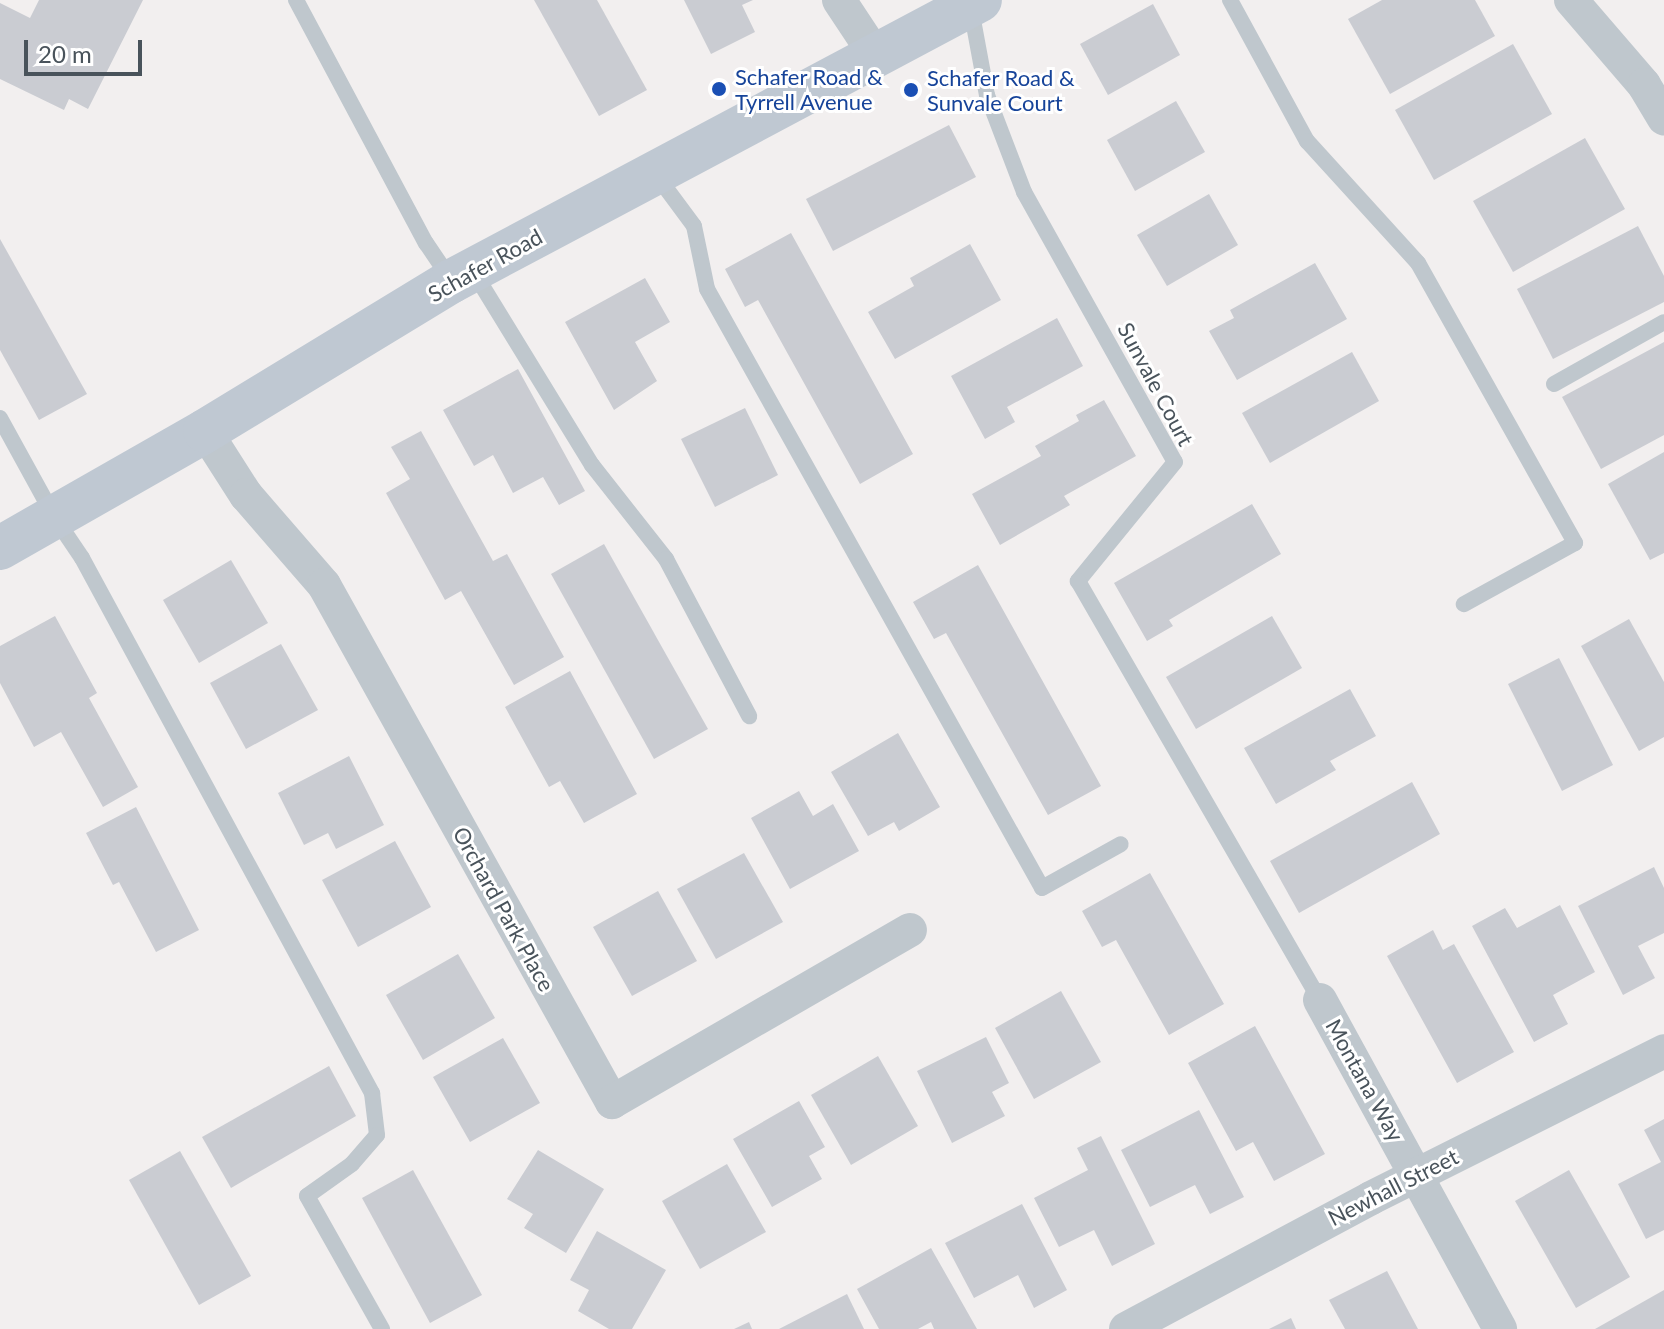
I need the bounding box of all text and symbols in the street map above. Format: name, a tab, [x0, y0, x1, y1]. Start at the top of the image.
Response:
scale bar	[28, 24, 146, 74]
text: 20 m	[38, 39, 92, 68]
place label: Schafer Road & Tyrrell Avenue	[735, 63, 883, 114]
place label: Schafer Road & Sunvale Court	[927, 64, 1075, 116]
marker: Schafer Road & Tyrrell Avenue	[710, 80, 728, 98]
marker: Schafer Road & Sunvale Court	[902, 81, 920, 99]
street label: Schafer Road	[423, 223, 547, 307]
street label: Sunvale Court	[1113, 318, 1199, 450]
street label: Orchard Park Place	[448, 822, 560, 996]
street label: Montana Way	[1321, 1014, 1409, 1146]
street label: Newhall Street	[1324, 1143, 1462, 1231]

